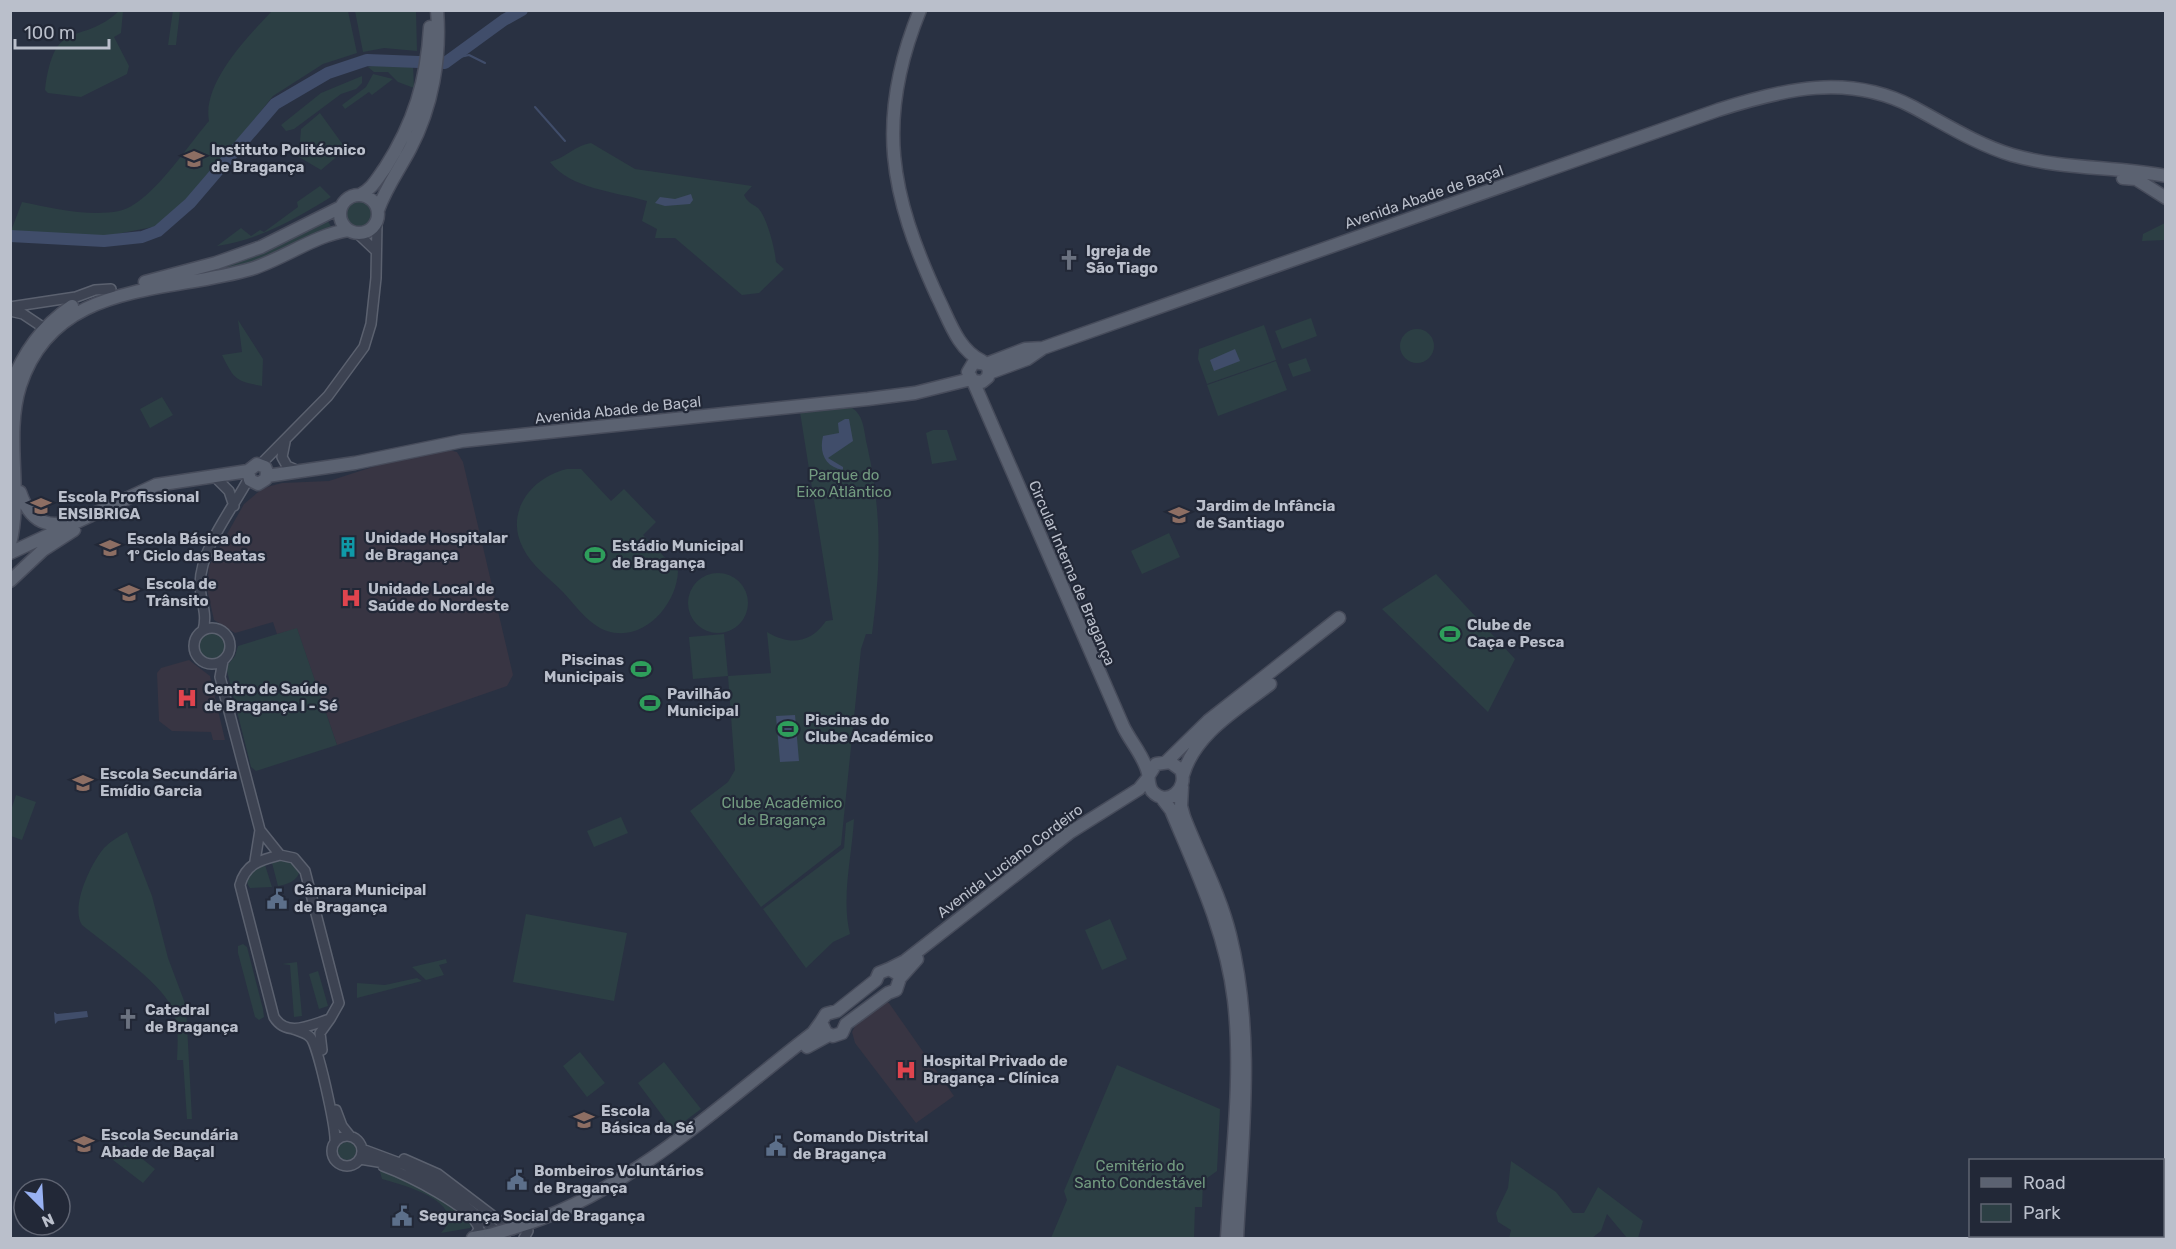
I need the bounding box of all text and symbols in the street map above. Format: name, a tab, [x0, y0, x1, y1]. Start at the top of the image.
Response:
scale bar	[15, 12, 110, 50]
text: 100 m	[24, 22, 75, 44]
place label: Instituto Politécnico de Bragança	[211, 141, 366, 176]
school or university icon: Instituto Politécnico de Bragança	[182, 147, 206, 171]
street label: Avenida Abade de Baçal	[1342, 161, 1506, 233]
place label: Igreja de São Tiago	[1086, 242, 1158, 277]
church icon: Igreja de São Tiago	[1057, 248, 1081, 272]
street label: Avenida Abade de Baçal	[534, 392, 702, 428]
park label: Parque do Eixo Atlântico	[796, 466, 892, 501]
street label: Circular Interna de Bragança	[1025, 478, 1119, 668]
place label: Escola Profissional ENSIBRIGA	[58, 488, 199, 523]
school or university icon: Escola Profissional ENSIBRIGA	[29, 494, 53, 518]
place label: Jardim de Infância de Santiago	[1196, 497, 1335, 532]
school or university icon: Jardim de Infância de Santiago	[1167, 503, 1191, 527]
place label: Unidade Hospitalar de Bragança	[365, 529, 508, 564]
place label: Escola Básica do 1º Ciclo das Beatas	[127, 530, 266, 565]
building icon: Unidade Hospitalar de Bragança	[336, 535, 360, 559]
school or university icon: Escola Básica do 1º Ciclo das Beatas	[98, 536, 122, 560]
place label: Estádio Municipal de Bragança	[612, 537, 744, 572]
sports icon: Estádio Municipal de Bragança	[583, 543, 607, 567]
place label: Escola de Trânsito	[146, 575, 217, 610]
place label: Unidade Local de Saúde do Nordeste	[368, 580, 509, 615]
school or university icon: Escola de Trânsito	[117, 581, 141, 605]
hospital icon: Unidade Local de Saúde do Nordeste	[339, 586, 363, 610]
place label: Clube de Caça e Pesca	[1467, 616, 1564, 651]
sports icon: Clube de Caça e Pesca	[1438, 622, 1462, 646]
place label: Piscinas Municipais	[544, 651, 624, 686]
sports icon: Piscinas Municipais	[629, 657, 653, 681]
place label: Centro de Saúde de Bragança I - Sé	[204, 680, 338, 715]
place label: Pavilhão Municipal	[667, 685, 739, 720]
hospital icon: Centro de Saúde de Bragança I - Sé	[175, 686, 199, 710]
sports icon: Pavilhão Municipal	[638, 691, 662, 715]
place label: Piscinas do Clube Académico	[805, 711, 933, 746]
sports icon: Piscinas do Clube Académico	[776, 717, 800, 741]
place label: Escola Secundária Emídio Garcia	[100, 765, 238, 800]
school or university icon: Escola Secundária Emídio Garcia	[71, 771, 95, 795]
park label: Clube Académico de Bragança	[722, 794, 842, 829]
street label: Avenida Luciano Cordeiro	[934, 800, 1086, 922]
place label: Câmara Municipal de Bragança	[294, 881, 426, 916]
public building icon: Câmara Municipal de Bragança	[265, 887, 289, 911]
place label: Catedral de Bragança	[145, 1001, 239, 1036]
church icon: Catedral de Bragança	[116, 1007, 140, 1031]
place label: Hospital Privado de Bragança - Clínica	[923, 1052, 1068, 1087]
hospital icon: Hospital Privado de Bragança - Clínica	[894, 1058, 918, 1082]
place label: Escola Básica da Sé	[601, 1102, 694, 1137]
school or university icon: Escola Básica da Sé	[572, 1108, 596, 1132]
place label: Escola Secundária Abade de Baçal	[101, 1126, 239, 1161]
place label: Comando Distrital de Bragança	[793, 1128, 928, 1163]
school or university icon: Escola Secundária Abade de Baçal	[72, 1132, 96, 1156]
public building icon: Comando Distrital de Bragança	[764, 1134, 788, 1158]
park label: Cemitério do Santo Condestável	[1074, 1157, 1206, 1192]
legend	[1969, 1159, 2164, 1237]
place label: Bombeiros Voluntários de Bragança	[534, 1162, 704, 1197]
public building icon: Bombeiros Voluntários de Bragança	[505, 1168, 529, 1192]
text: Road	[2023, 1172, 2066, 1194]
north arrow	[12, 1177, 72, 1237]
text: Park	[2023, 1202, 2061, 1224]
public building icon: Segurança Social de Bragança	[390, 1204, 414, 1228]
place label: Segurança Social de Bragança	[419, 1207, 645, 1225]
text: N	[39, 1209, 57, 1231]

